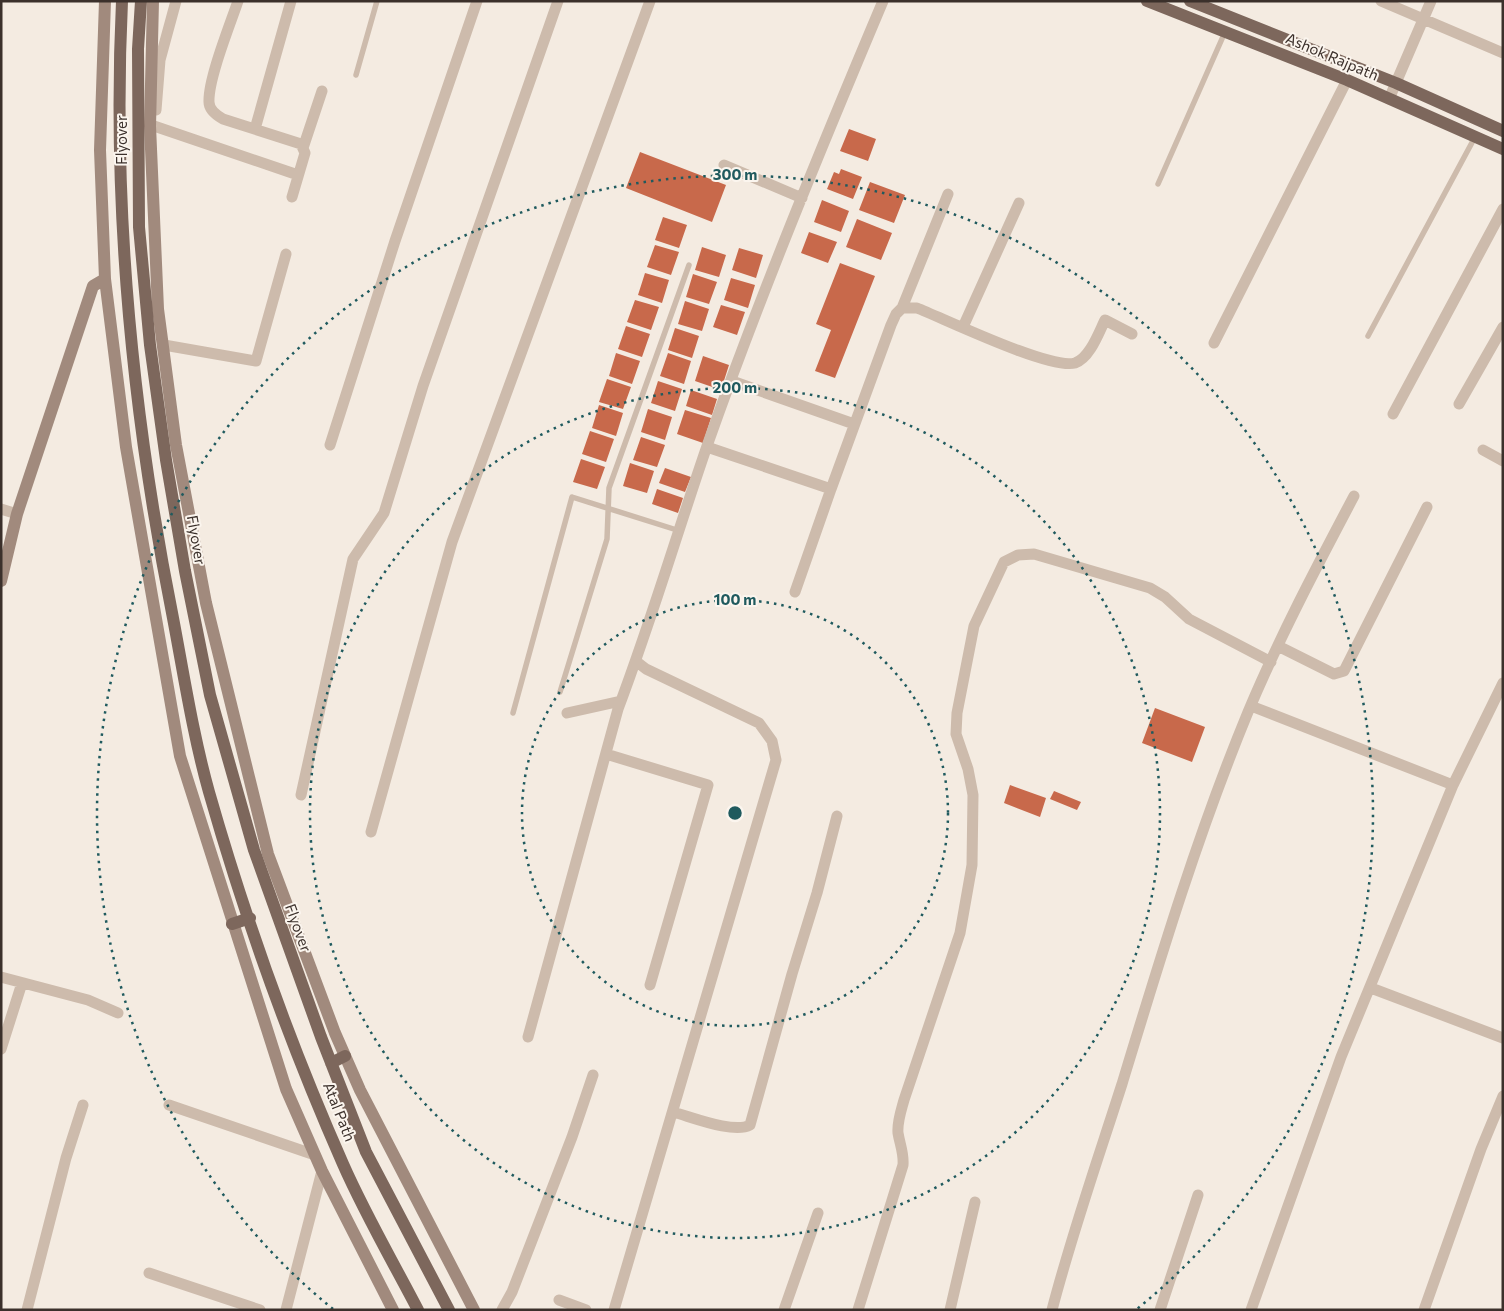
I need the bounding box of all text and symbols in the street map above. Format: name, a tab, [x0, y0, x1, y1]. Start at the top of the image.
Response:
street label: Ashok Rajpath	[1283, 28, 1381, 84]
street label: Flyover	[112, 115, 130, 165]
text: 300 m	[713, 165, 757, 183]
text: 200 m	[713, 378, 757, 396]
street label: Flyover	[184, 514, 210, 566]
text: 100 m	[714, 590, 756, 608]
centre of rings	[726, 804, 744, 822]
street label: Flyover	[282, 901, 316, 954]
street label: Atal Path	[320, 1079, 360, 1144]

